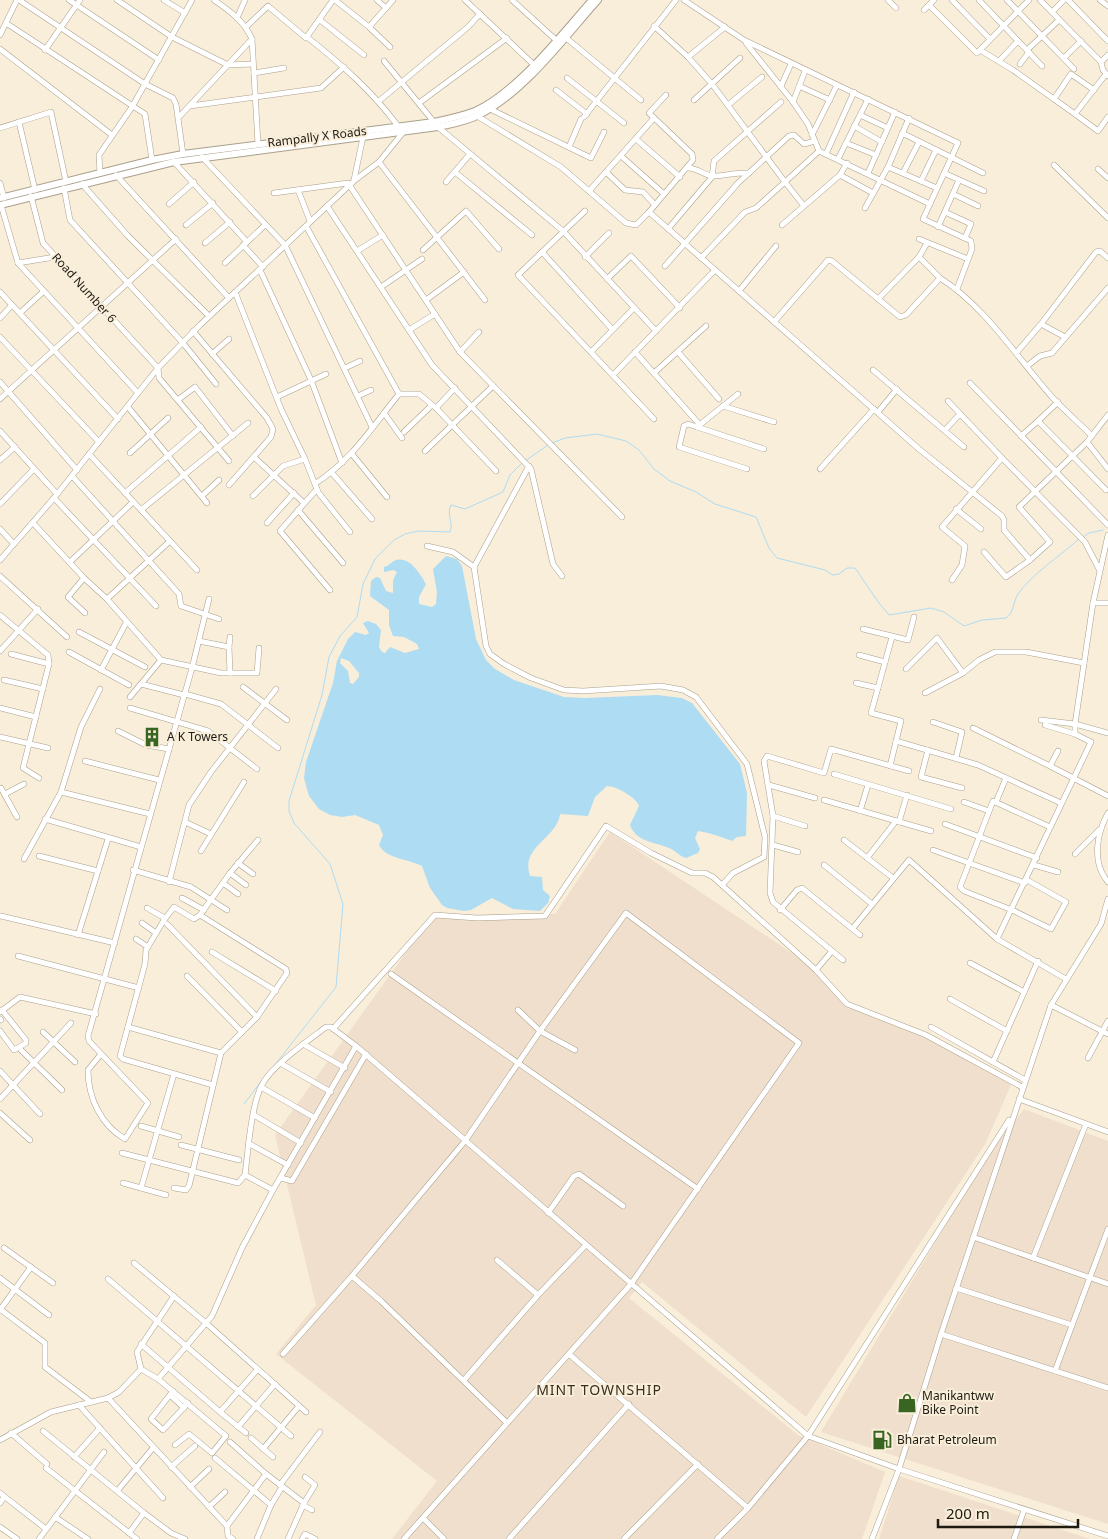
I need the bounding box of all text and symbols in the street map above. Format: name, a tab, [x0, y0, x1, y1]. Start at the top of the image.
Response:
street label: Rampally X Roads	[266, 122, 368, 151]
street label: Road Number 6	[48, 249, 120, 326]
building icon: A K Towers	[141, 726, 163, 748]
place label: A K Towers	[167, 728, 228, 745]
district label: MINT TOWNSHIP	[536, 1380, 662, 1399]
place label: Manikantww Bike Point	[922, 1387, 994, 1418]
shop icon: Manikantww Bike Point	[896, 1392, 918, 1414]
fuel station icon: Bharat Petroleum	[871, 1429, 893, 1451]
place label: Bharat Petroleum	[897, 1431, 997, 1448]
scale bar	[938, 1496, 1078, 1528]
text: 200 m	[946, 1503, 990, 1523]

